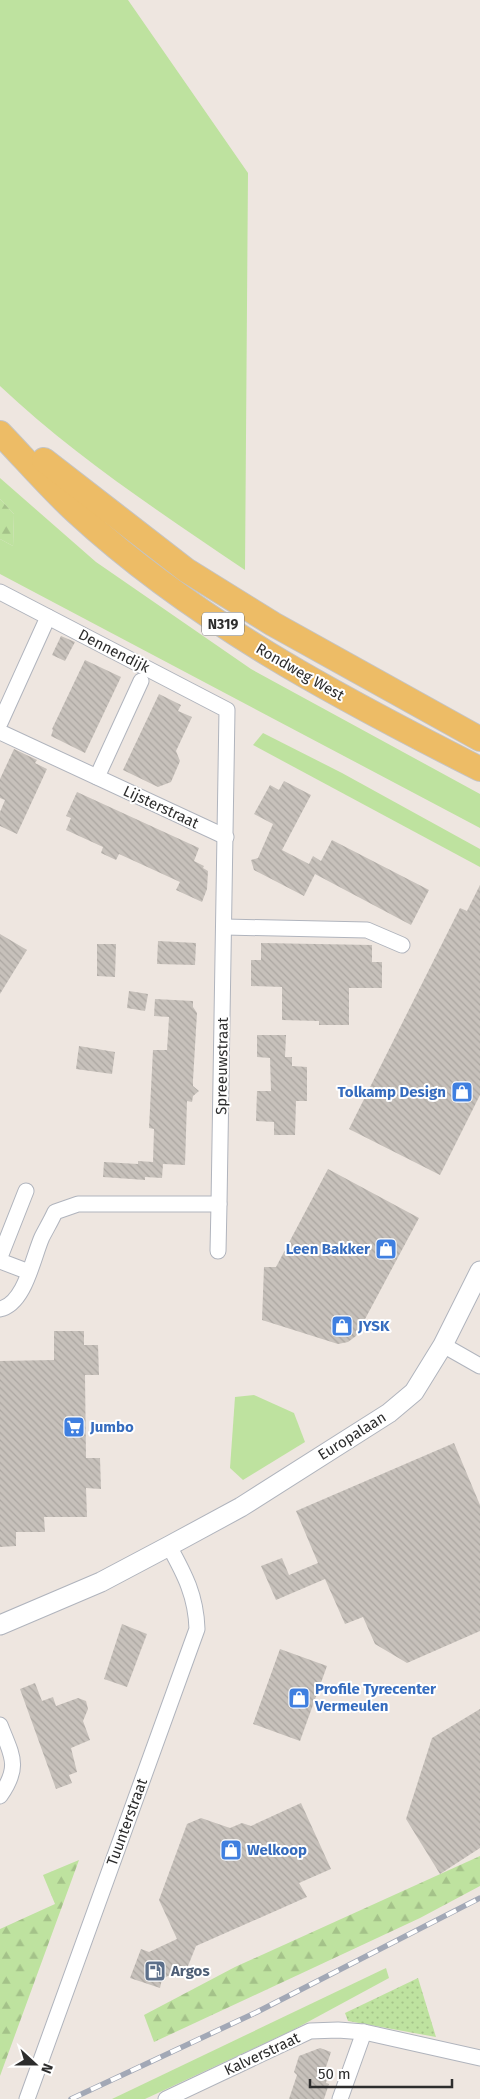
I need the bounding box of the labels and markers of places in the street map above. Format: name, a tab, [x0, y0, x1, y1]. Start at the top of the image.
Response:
shop icon: Tolkamp Design	[450, 1080, 474, 1104]
place label: Tolkamp Design	[338, 1083, 446, 1101]
shop icon: Leen Bakker	[374, 1237, 398, 1261]
place label: Leen Bakker	[286, 1240, 371, 1258]
shop icon: JYSK	[330, 1314, 354, 1338]
place label: JYSK	[357, 1317, 390, 1335]
supermarket icon: Jumbo	[62, 1415, 86, 1439]
place label: Jumbo	[89, 1418, 134, 1436]
place label: Profile Tyrecenter Vermeulen	[314, 1680, 437, 1715]
shop icon: Profile Tyrecenter Vermeulen	[287, 1686, 311, 1710]
shop icon: Welkoop	[219, 1838, 243, 1862]
place label: Welkoop	[247, 1841, 307, 1859]
fuel station icon: Argos	[143, 1959, 167, 1983]
place label: Argos	[170, 1962, 210, 1980]

